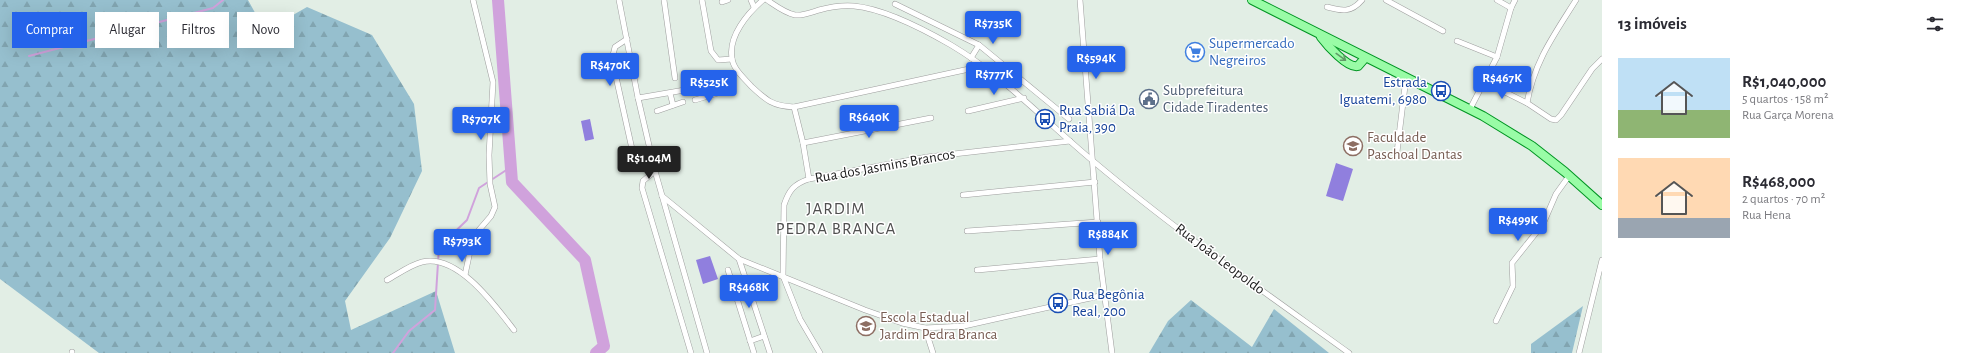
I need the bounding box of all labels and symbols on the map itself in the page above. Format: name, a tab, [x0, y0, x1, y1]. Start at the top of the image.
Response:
pin: R$735K	[960, 11, 1026, 45]
place label: Supermercado Negreiros	[1209, 36, 1295, 68]
supermarket icon: Supermercado Negreiros	[1184, 41, 1206, 63]
pin: R$594K	[1063, 46, 1129, 80]
pin: R$470K	[577, 53, 643, 87]
one-way arrow	[1335, 53, 1346, 61]
pin: R$777K	[961, 62, 1027, 96]
pin: R$467K	[1469, 66, 1535, 100]
pin: R$525K	[676, 70, 742, 104]
place label: Estrada Iguatemi, 6980	[1339, 75, 1427, 107]
bus stop icon: Estrada Iguatemi, 6980	[1430, 80, 1452, 102]
place label: Subprefeitura Cidade Tiradentes	[1163, 83, 1268, 115]
public building icon: Subprefeitura Cidade Tiradentes	[1138, 88, 1160, 110]
place label: Rua Sabiá Da Praia, 390	[1059, 103, 1135, 135]
pin: R$640K	[836, 105, 902, 139]
pin: R$707K	[448, 107, 514, 141]
bus stop icon: Rua Sabiá Da Praia, 390	[1034, 108, 1056, 130]
place label: Faculdade Paschoal Dantas	[1367, 130, 1462, 162]
school or university icon: Faculdade Paschoal Dantas	[1342, 135, 1364, 157]
pin: R$1.04M	[612, 146, 686, 180]
street label: Rua dos Jasmins Brancos	[814, 146, 956, 186]
district label: JARDIM PEDRA BRANCA	[776, 200, 896, 237]
pin: R$499K	[1485, 208, 1551, 242]
street label: Rua João Leopoldo	[1172, 221, 1268, 297]
pin: R$884K	[1075, 222, 1141, 256]
pin: R$793K	[429, 229, 495, 263]
pin: R$468K	[716, 275, 782, 309]
place label: Rua Begônia Real, 200	[1072, 287, 1145, 319]
bus stop icon: Rua Begônia Real, 200	[1047, 292, 1069, 314]
place label: Escola Estadual Jardim Pedra Branca	[880, 310, 998, 342]
school or university icon: Escola Estadual Jardim Pedra Branca	[855, 315, 877, 337]

